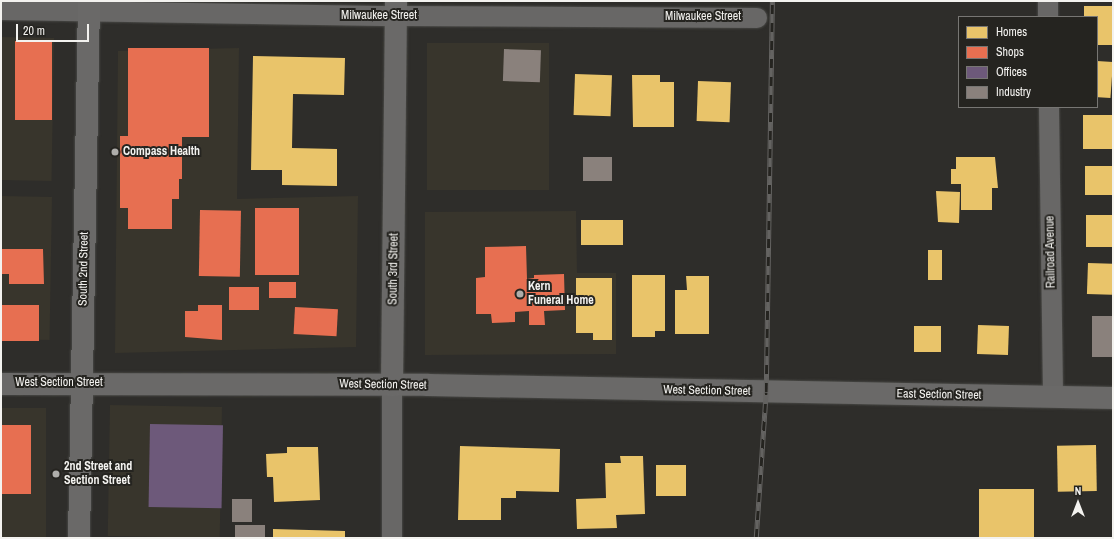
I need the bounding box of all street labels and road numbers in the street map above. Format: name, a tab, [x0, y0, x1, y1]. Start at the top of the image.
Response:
street label: Milwaukee Street	[341, 9, 417, 23]
street label: Milwaukee Street	[665, 10, 741, 24]
street label: Railroad Avenue	[1043, 215, 1059, 289]
street label: South 2nd Street	[76, 232, 92, 306]
street label: South 3rd Street	[386, 233, 402, 305]
street label: West Section Street	[15, 376, 103, 390]
street label: West Section Street	[339, 377, 427, 393]
street label: West Section Street	[663, 383, 751, 399]
street label: East Section Street	[896, 387, 982, 403]

